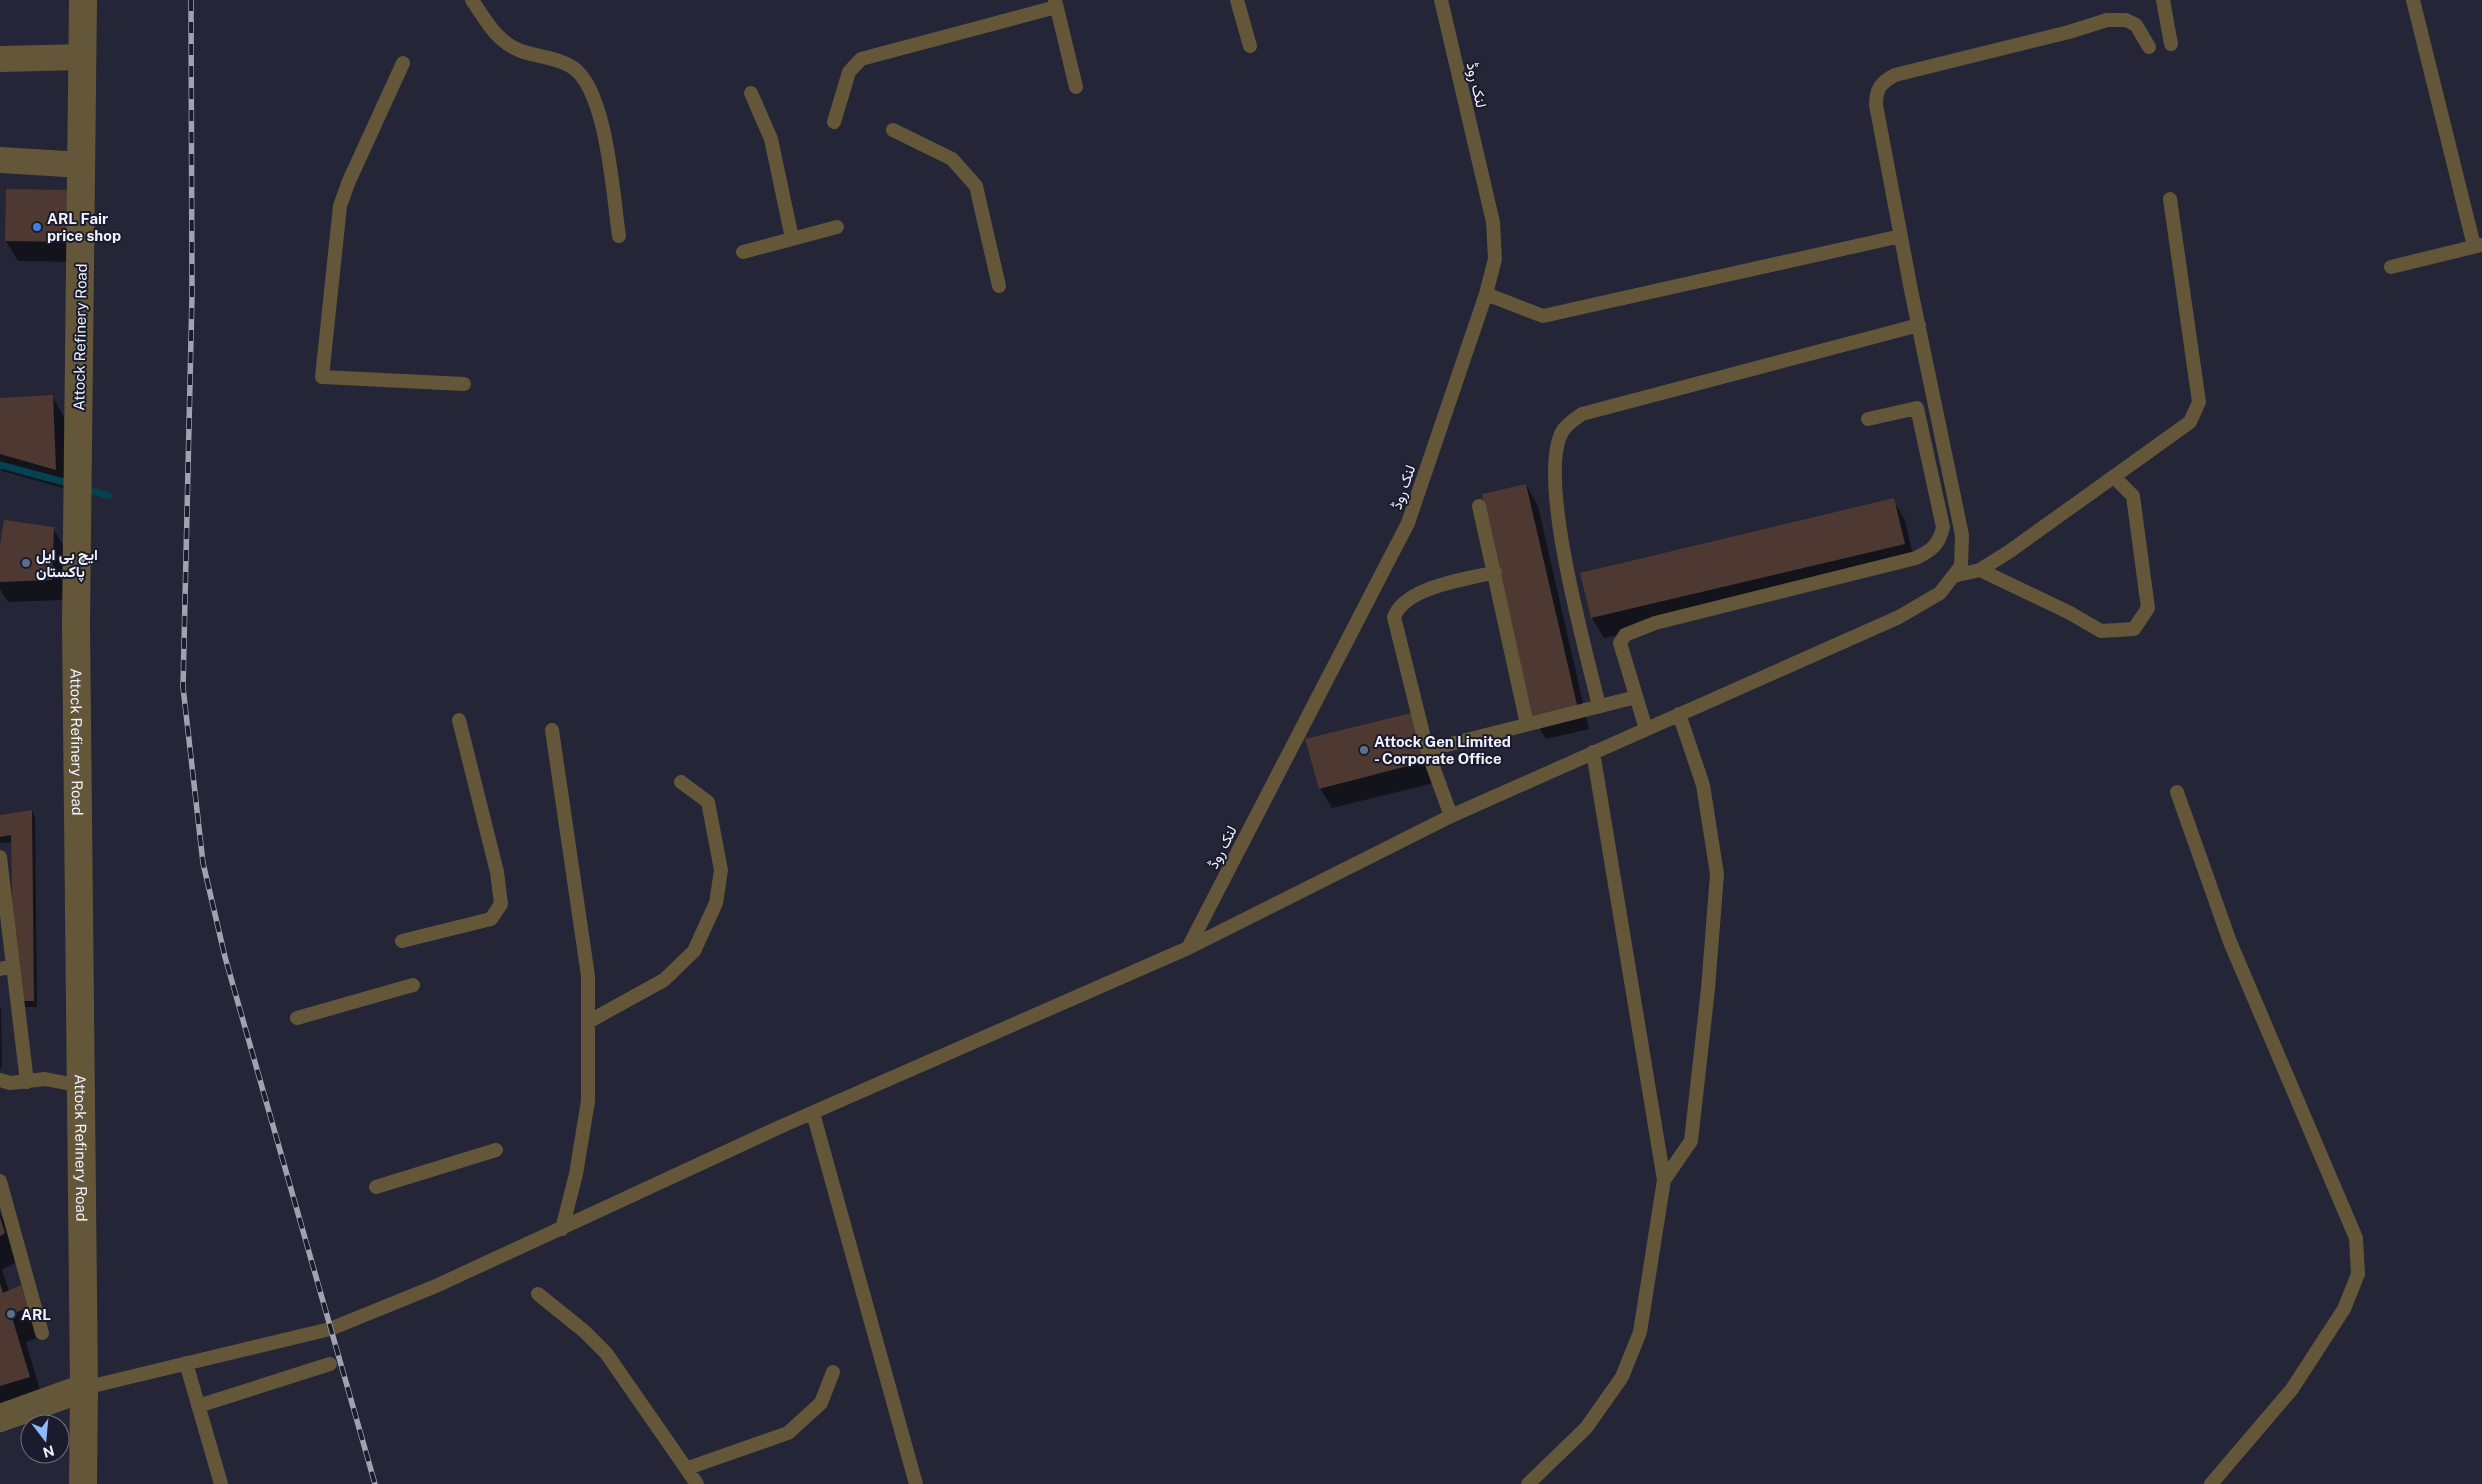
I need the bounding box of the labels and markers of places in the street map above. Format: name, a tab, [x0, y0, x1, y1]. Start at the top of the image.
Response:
place label: ARL Fair price shop	[47, 210, 121, 244]
marker: ARL Fair price shop	[31, 221, 43, 233]
place label: ایچ بی ایل پاکستان	[36, 546, 98, 582]
marker: ایچ بی ایل پاکستان	[20, 557, 32, 569]
place label: Attock Gen Limited - Corporate Office	[1374, 733, 1511, 767]
marker: Attock Gen Limited - Corporate Office	[1358, 744, 1370, 756]
place label: ARL	[21, 1306, 51, 1323]
marker: ARL	[5, 1308, 17, 1320]

